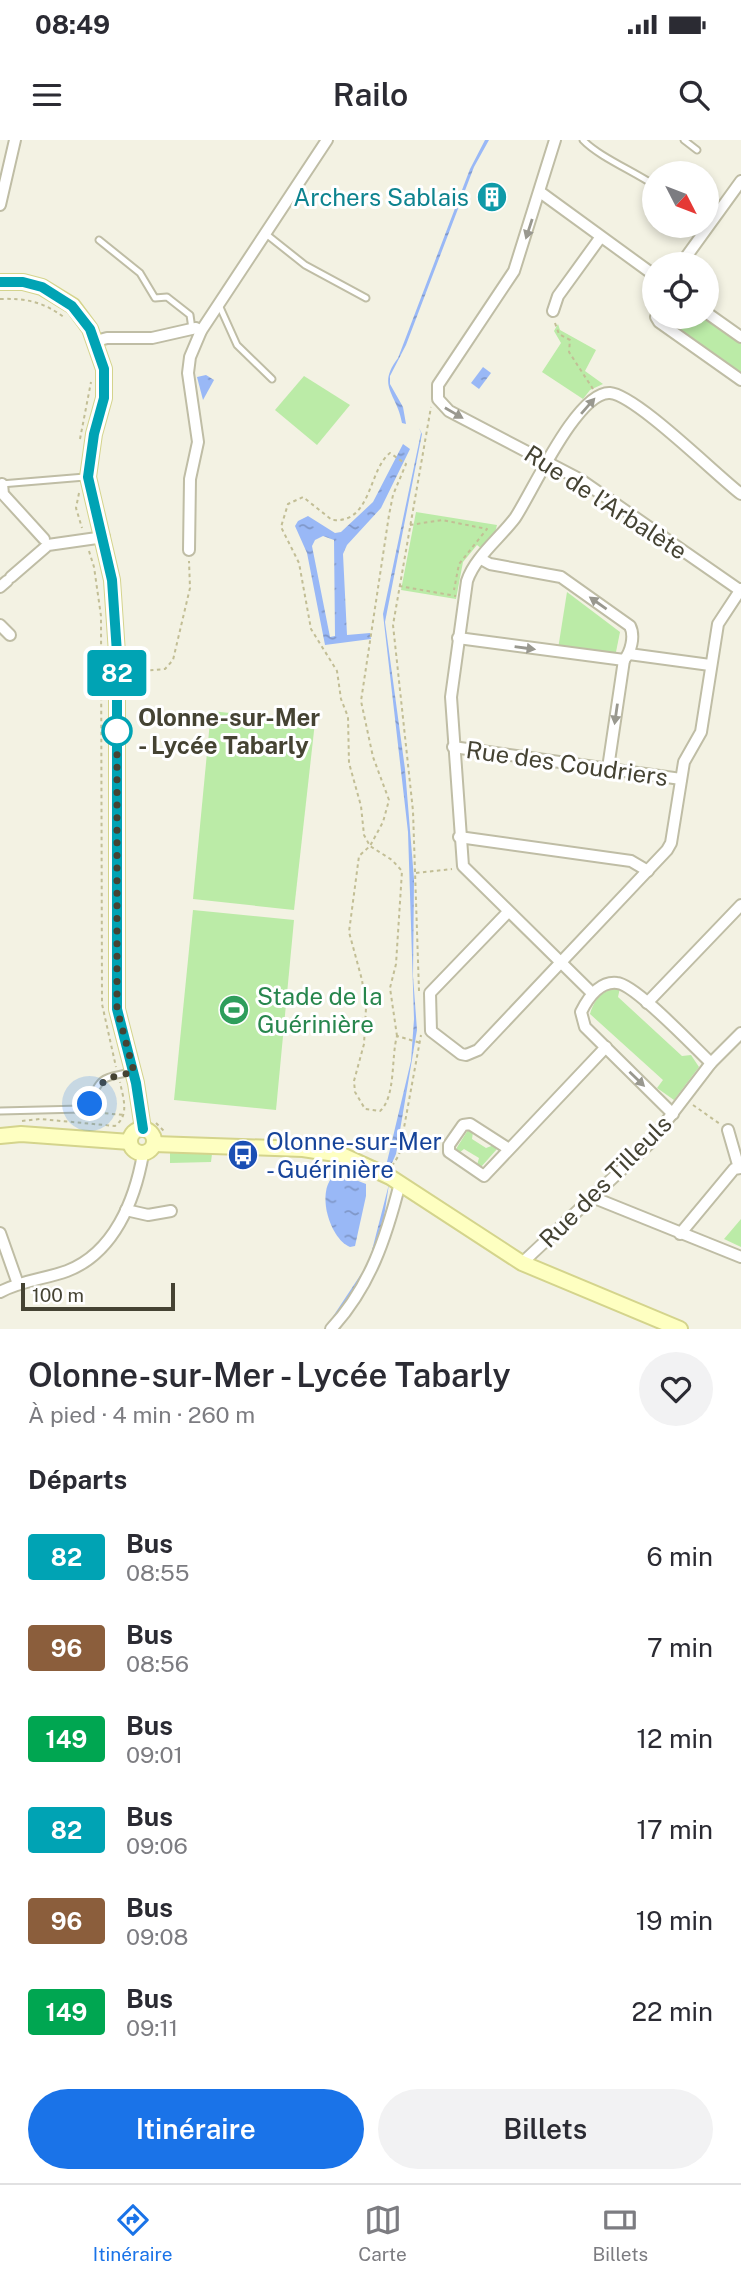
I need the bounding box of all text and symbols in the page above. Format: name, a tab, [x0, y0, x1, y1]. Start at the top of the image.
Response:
text: 08:49	[35, 9, 110, 40]
icon: menu	[28, 76, 66, 114]
text: Railo	[333, 76, 408, 113]
icon: search	[675, 76, 713, 114]
north arrow	[642, 161, 719, 238]
map controls	[642, 161, 719, 329]
building icon: Archers Sablais	[475, 180, 509, 214]
place label: Archers Sablais	[293, 183, 469, 211]
one-way arrow	[523, 219, 534, 240]
button: locate	[642, 252, 719, 329]
one-way arrow	[580, 397, 595, 414]
one-way arrow	[445, 406, 464, 419]
street label: Rue de l’Arbalète	[519, 439, 693, 565]
one-way arrow	[589, 597, 607, 611]
one-way arrow	[515, 643, 537, 654]
line badge: 82	[86, 650, 148, 696]
text: 82	[101, 659, 133, 687]
place label: Olonne-sur-Mer - Lycée Tabarly	[138, 703, 320, 759]
one-way arrow	[610, 703, 621, 725]
marker: Olonne-sur-Mer - Lycée Tabarly	[102, 716, 132, 746]
street label: Rue des Coudriers	[464, 735, 670, 791]
place label: Stade de la Guérinière	[257, 982, 382, 1038]
sports icon: Stade de la Guérinière	[217, 993, 251, 1027]
one-way arrow	[628, 1071, 645, 1087]
your location	[72, 1086, 107, 1121]
street label: Rue des Tilleuls	[533, 1109, 677, 1253]
place label: Olonne-sur-Mer - Guérinière	[266, 1127, 442, 1183]
bus stop icon: Olonne-sur-Mer - Guérinière	[226, 1138, 260, 1172]
scale bar	[21, 1280, 175, 1312]
text: 100 m	[32, 1284, 84, 1306]
button: heart	[639, 1352, 713, 1426]
text: Olonne-sur-Mer - Lycée Tabarly	[28, 1356, 511, 1394]
text: À pied · 4 min · 260 m	[28, 1401, 255, 1428]
text: Départs	[28, 1464, 127, 1495]
text: Bus	[126, 1528, 173, 1559]
text: 6 min	[646, 1541, 713, 1572]
text: 82	[51, 1543, 82, 1571]
text: 08:55	[126, 1559, 189, 1586]
text: Bus	[126, 1619, 173, 1650]
text: 7 min	[647, 1632, 713, 1663]
text: 96	[51, 1634, 82, 1662]
text: 08:56	[126, 1650, 189, 1677]
text: Bus	[126, 1710, 173, 1741]
text: 12 min	[637, 1723, 713, 1754]
text: 149	[46, 1725, 87, 1753]
text: 09:01	[126, 1741, 183, 1768]
text: Bus	[126, 1801, 173, 1832]
text: 17 min	[636, 1814, 713, 1845]
text: 82	[51, 1816, 82, 1844]
text: 09:06	[126, 1832, 188, 1859]
text: Bus	[126, 1892, 173, 1923]
text: 19 min	[636, 1905, 713, 1936]
text: 96	[51, 1907, 82, 1935]
text: 09:08	[126, 1923, 188, 1950]
text: Bus	[126, 1983, 173, 2014]
text: 22 min	[632, 1996, 713, 2027]
text: 149	[46, 1998, 87, 2026]
text: 09:11	[126, 2014, 178, 2041]
button: Itinéraire	[28, 2089, 364, 2169]
button: Billets	[378, 2089, 713, 2169]
tab: Itinéraire	[93, 2201, 173, 2265]
tab: Carte	[358, 2201, 407, 2265]
tab: Billets	[593, 2201, 648, 2265]

